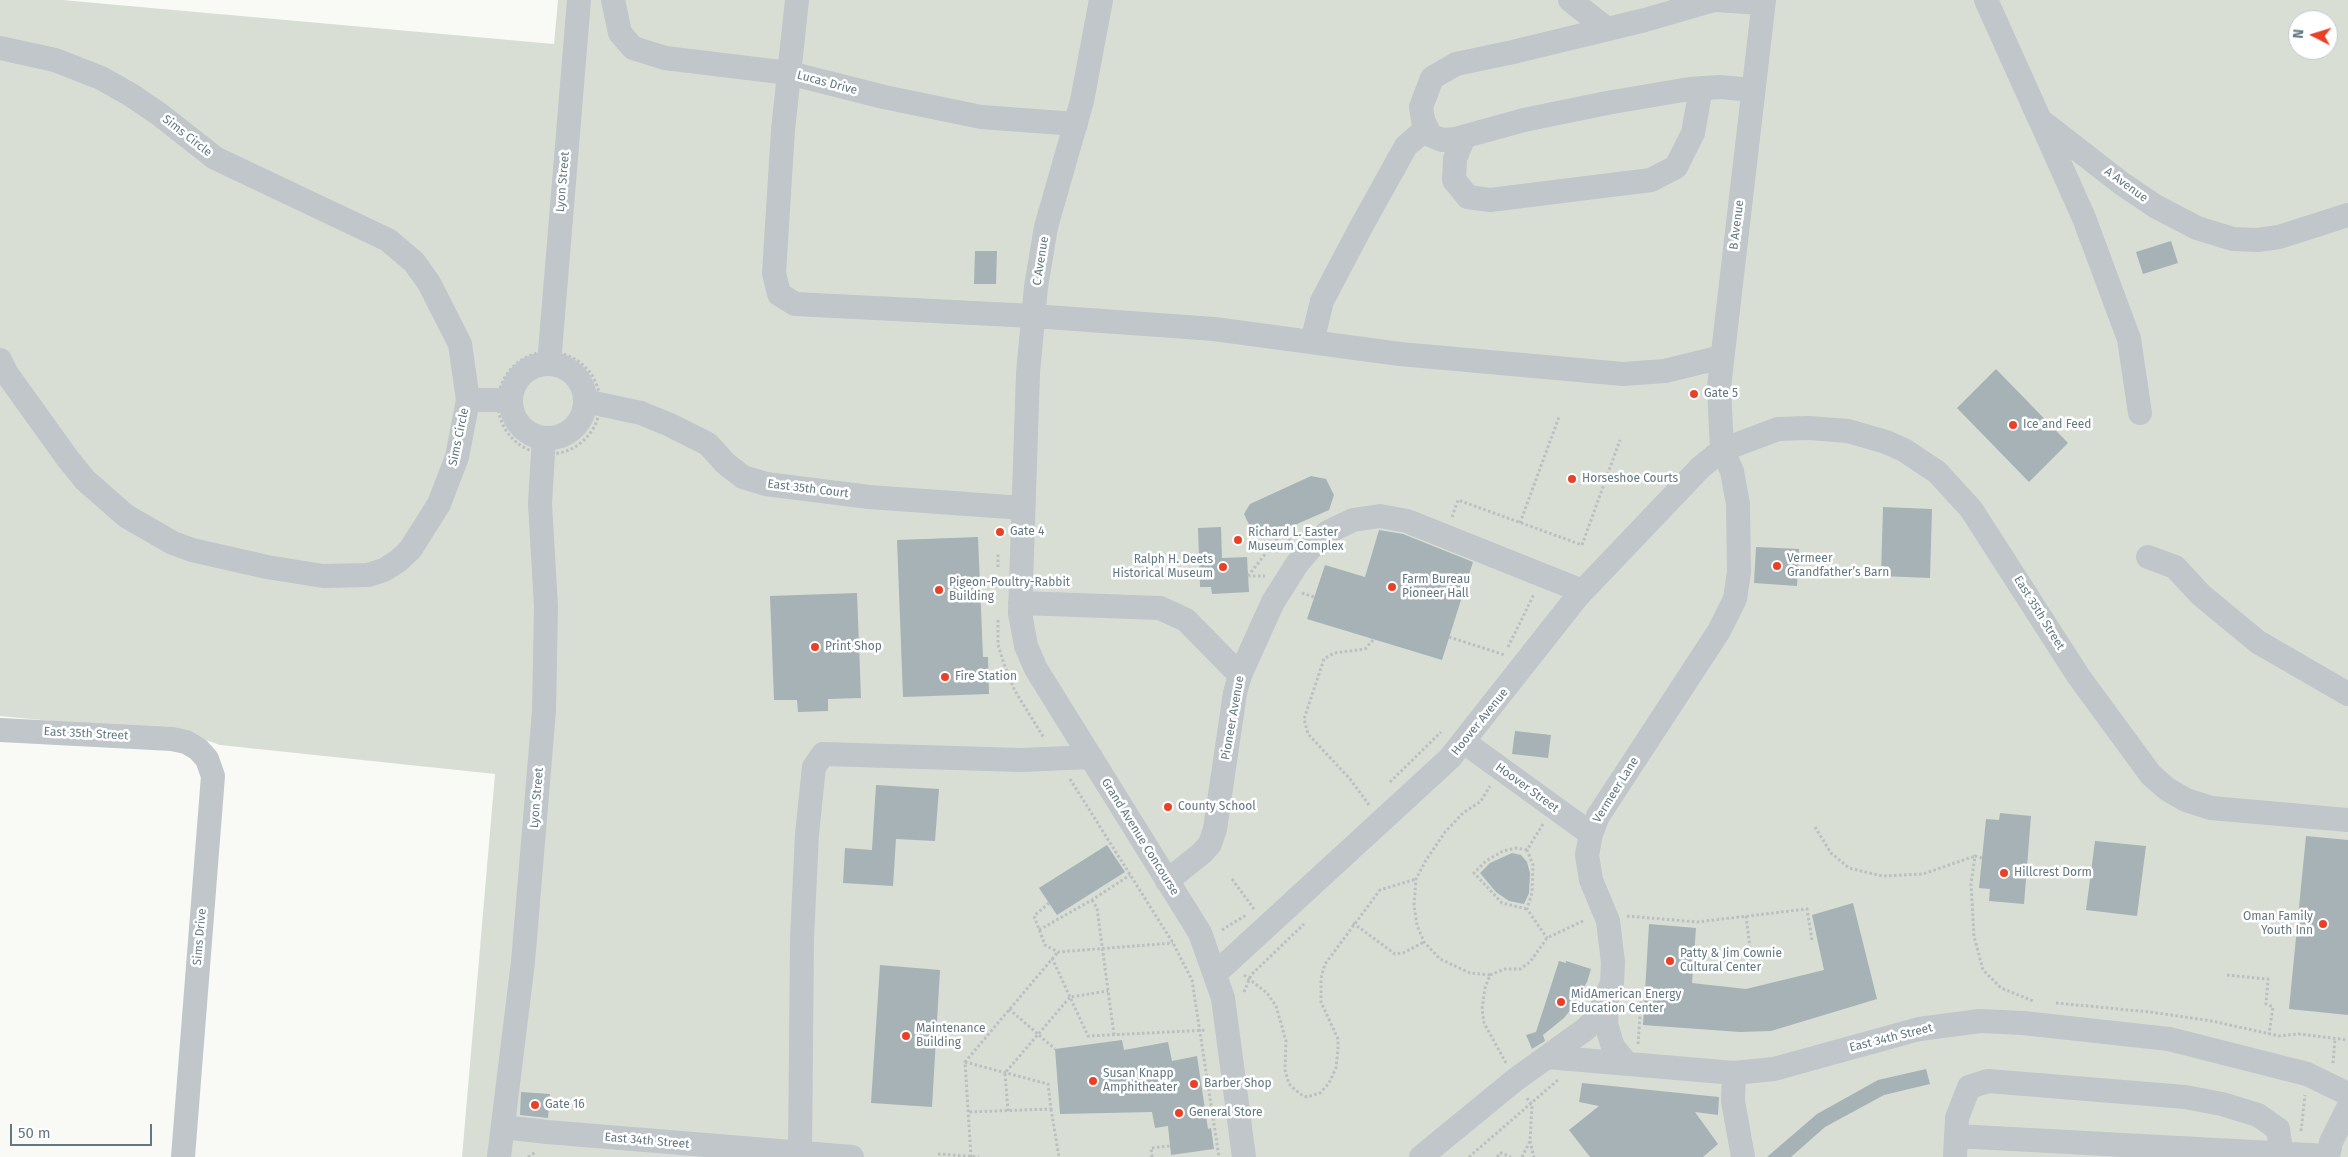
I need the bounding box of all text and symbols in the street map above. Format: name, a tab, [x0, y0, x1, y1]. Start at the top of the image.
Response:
north arrow	[2288, 10, 2338, 60]
text: N	[2290, 28, 2307, 39]
street label: Lucas Drive	[795, 68, 859, 98]
street label: Sims Circle	[159, 112, 215, 160]
street label: Lyon Street	[553, 151, 573, 213]
street label: A Avenue	[2102, 165, 2150, 205]
street label: B Avenue	[1727, 199, 1747, 251]
street label: C Avenue	[1030, 235, 1052, 287]
place label: Gate 5	[1704, 387, 1738, 401]
marker: Gate 5	[1688, 388, 1700, 400]
street label: Sims Circle	[446, 407, 472, 467]
place label: Ice and Feed	[2023, 418, 2091, 432]
marker: Ice and Feed	[2007, 419, 2019, 431]
place label: Horseshoe Courts	[1582, 472, 1678, 486]
marker: Horseshoe Courts	[1566, 473, 1578, 485]
street label: East 35th Court	[767, 477, 849, 501]
place label: Gate 4	[1010, 525, 1044, 539]
marker: Gate 4	[994, 526, 1006, 538]
place label: Richard L. Easter Museum Complex	[1248, 526, 1344, 554]
marker: Richard L. Easter Museum Complex	[1232, 534, 1244, 546]
place label: Vermeer Grandfather’s Barn	[1787, 552, 1889, 580]
place label: Ralph H. Deets Historical Museum	[1112, 553, 1213, 581]
marker: Vermeer Grandfather’s Barn	[1771, 560, 1783, 572]
marker: Ralph H. Deets Historical Museum	[1217, 561, 1229, 573]
place label: Farm Bureau Pioneer Hall	[1402, 573, 1470, 601]
street label: East 35th Street	[2010, 573, 2068, 653]
place label: Pigeon-Poultry-Rabbit Building	[949, 576, 1070, 604]
marker: Farm Bureau Pioneer Hall	[1386, 581, 1398, 593]
marker: Pigeon-Poultry-Rabbit Building	[933, 584, 945, 596]
place label: Print Shop	[825, 640, 882, 654]
marker: Print Shop	[809, 641, 821, 653]
place label: Fire Station	[955, 670, 1017, 684]
marker: Fire Station	[939, 671, 951, 683]
street label: Pioneer Avenue	[1219, 675, 1247, 761]
street label: Hoover Avenue	[1449, 686, 1511, 758]
street label: East 35th Street	[43, 725, 129, 743]
street label: Vermeer Lane	[1590, 755, 1642, 825]
street label: Hoover Street	[1492, 760, 1562, 816]
street label: Lyon Street	[527, 767, 547, 829]
street label: Grand Avenue Concourse	[1098, 776, 1182, 898]
place label: County School	[1178, 800, 1256, 814]
marker: County School	[1162, 801, 1174, 813]
place label: Hillcrest Dorm	[2014, 866, 2092, 880]
marker: Hillcrest Dorm	[1998, 867, 2010, 879]
street label: Sims Drive	[190, 908, 210, 966]
place label: Oman Family Youth Inn	[2243, 910, 2313, 938]
marker: Oman Family Youth Inn	[2317, 918, 2329, 930]
place label: Patty & Jim Cownie Cultural Center	[1680, 947, 1782, 975]
marker: Patty & Jim Cownie Cultural Center	[1664, 955, 1676, 967]
place label: MidAmerican Energy Education Center	[1571, 988, 1681, 1016]
marker: MidAmerican Energy Education Center	[1555, 996, 1567, 1008]
street label: East 34th Street	[1848, 1021, 1934, 1055]
place label: Maintenance Building	[916, 1022, 986, 1050]
marker: Maintenance Building	[900, 1030, 912, 1042]
place label: Susan Knapp Amphitheater	[1103, 1067, 1177, 1095]
marker: Susan Knapp Amphitheater	[1087, 1075, 1099, 1087]
place label: Barber Shop	[1204, 1077, 1272, 1091]
marker: Barber Shop	[1188, 1078, 1200, 1090]
place label: Gate 16	[545, 1098, 585, 1112]
marker: Gate 16	[529, 1099, 541, 1111]
place label: General Store	[1189, 1106, 1263, 1120]
marker: General Store	[1173, 1107, 1185, 1119]
scale bar	[12, 1114, 155, 1146]
text: 50 m	[18, 1124, 51, 1142]
street label: East 34th Street	[604, 1130, 690, 1152]

